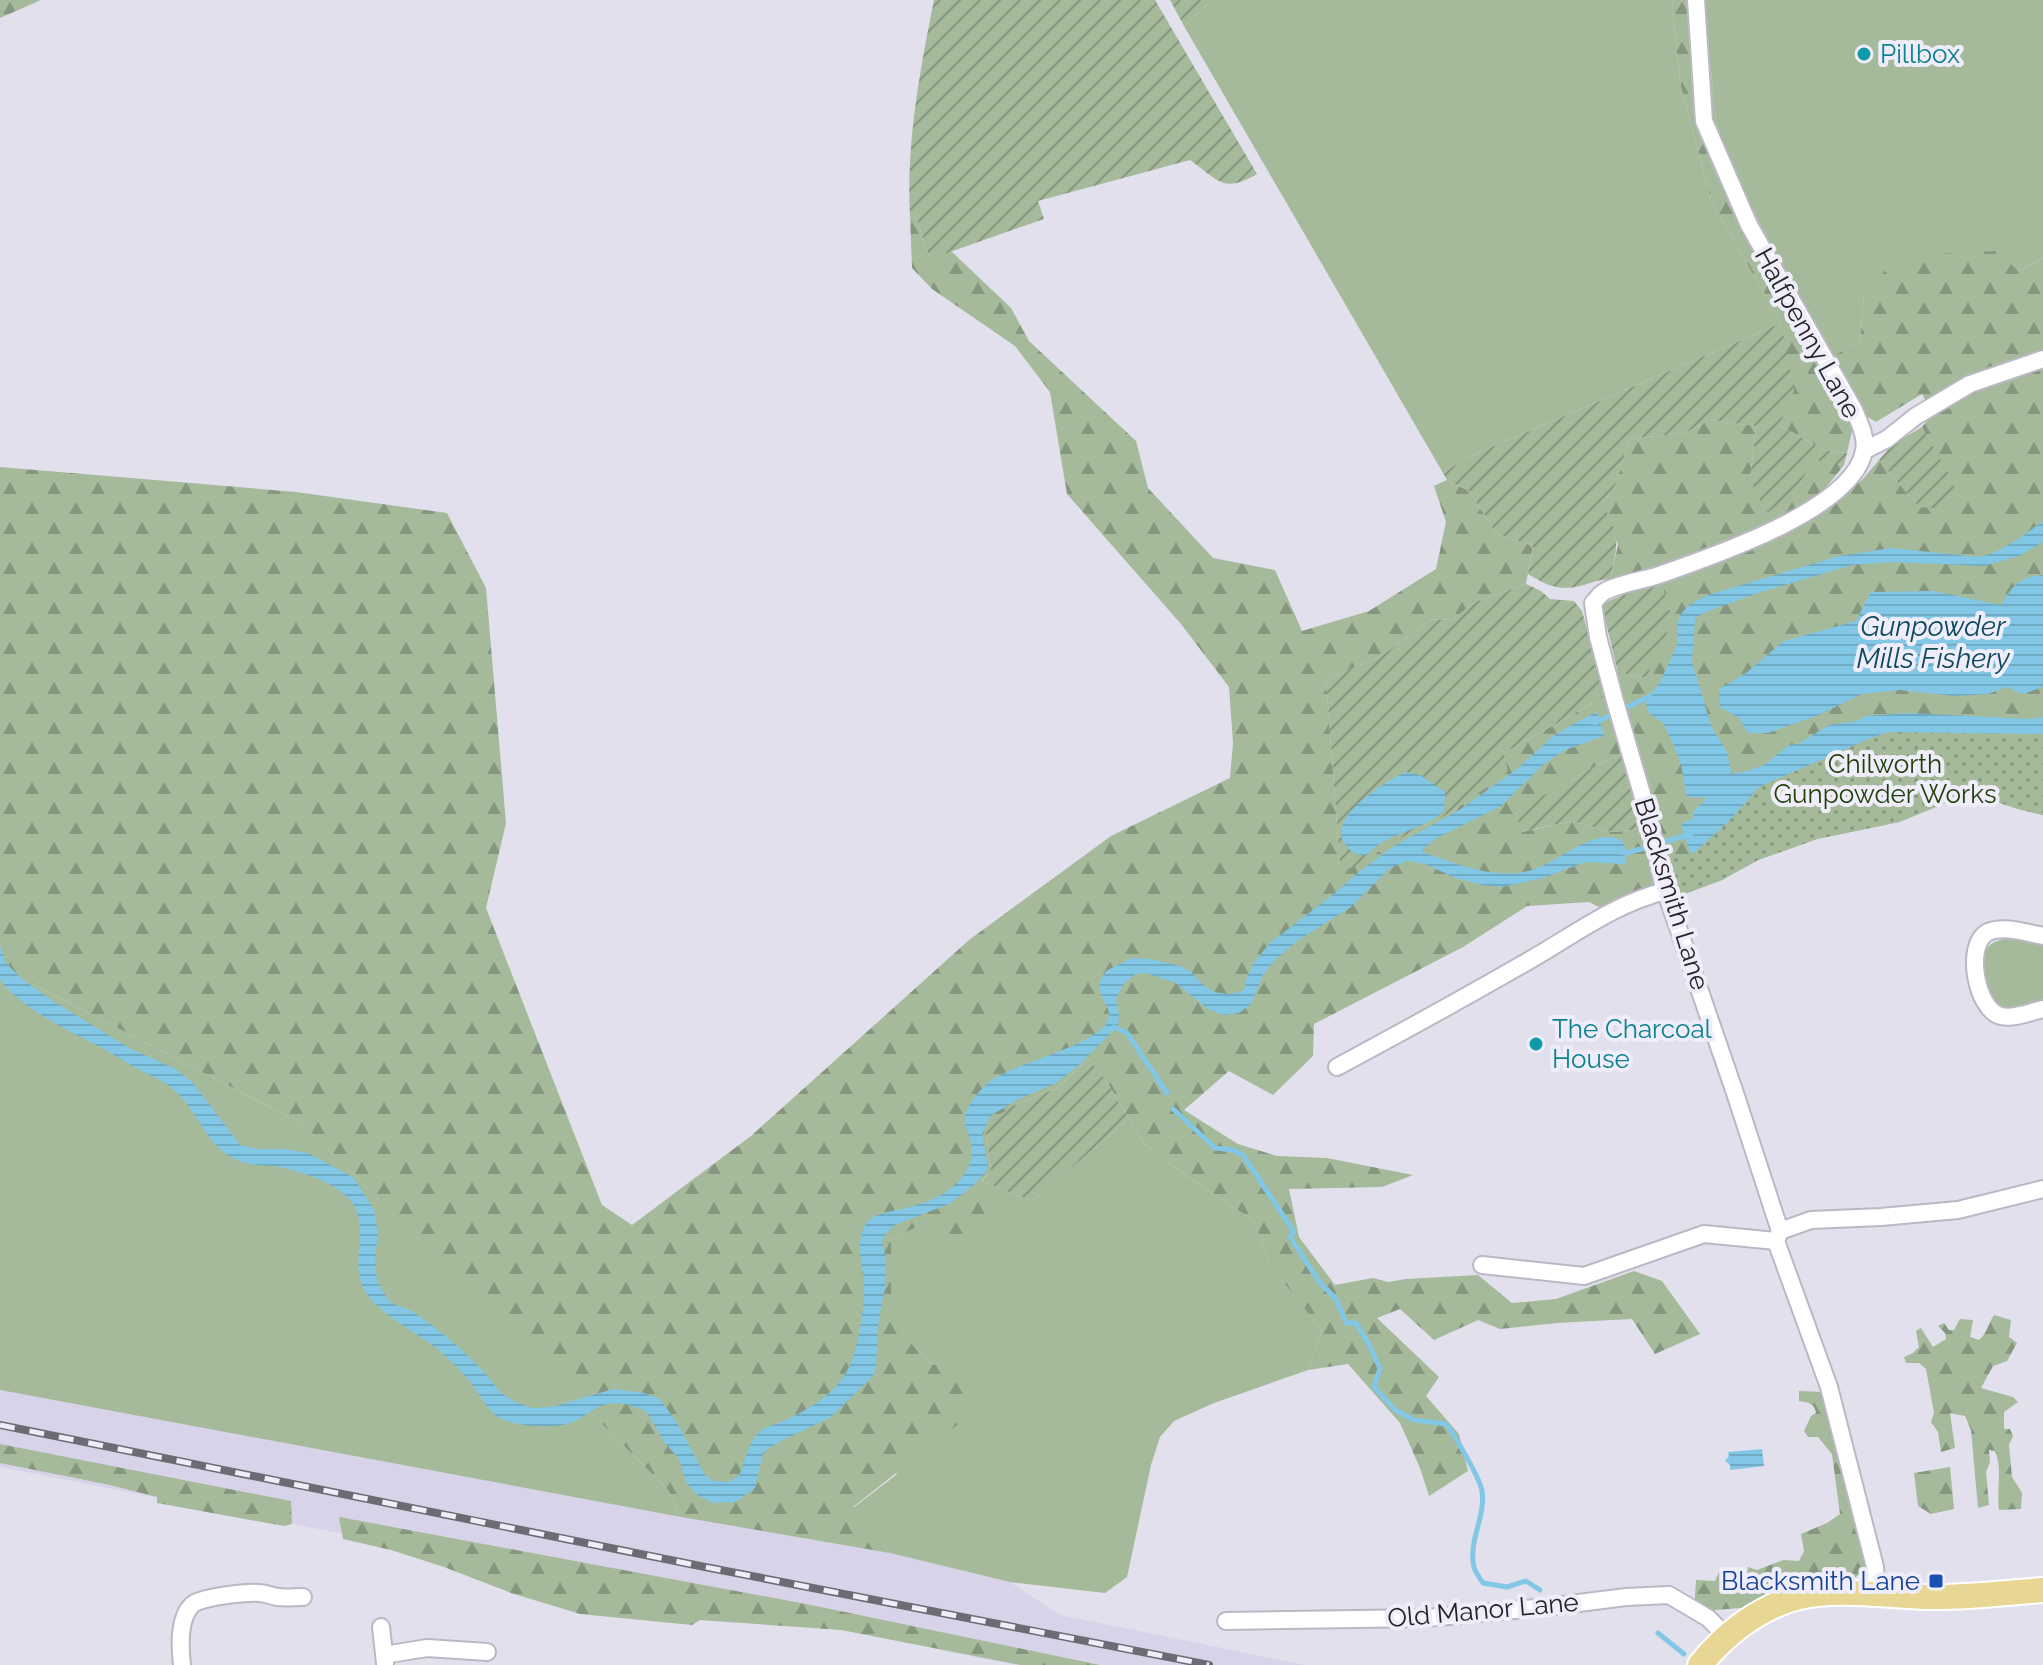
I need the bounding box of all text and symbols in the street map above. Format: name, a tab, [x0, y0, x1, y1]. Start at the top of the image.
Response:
place label: Pillbox	[1880, 39, 1960, 69]
marker: Pillbox	[1855, 45, 1873, 63]
street label: Halfpenny Lane	[1749, 243, 1867, 423]
water label: Gunpowder Mills Fishery	[1856, 610, 2011, 675]
park label: Chilworth Gunpowder Works	[1773, 749, 1997, 809]
street label: Blacksmith Lane	[1629, 794, 1715, 994]
place label: The Charcoal House	[1552, 1014, 1713, 1074]
marker: The Charcoal House	[1527, 1035, 1545, 1053]
place label: Blacksmith Lane	[1721, 1566, 1920, 1596]
marker: Blacksmith Lane	[1927, 1572, 1945, 1590]
street label: Old Manor Lane	[1386, 1587, 1580, 1633]

